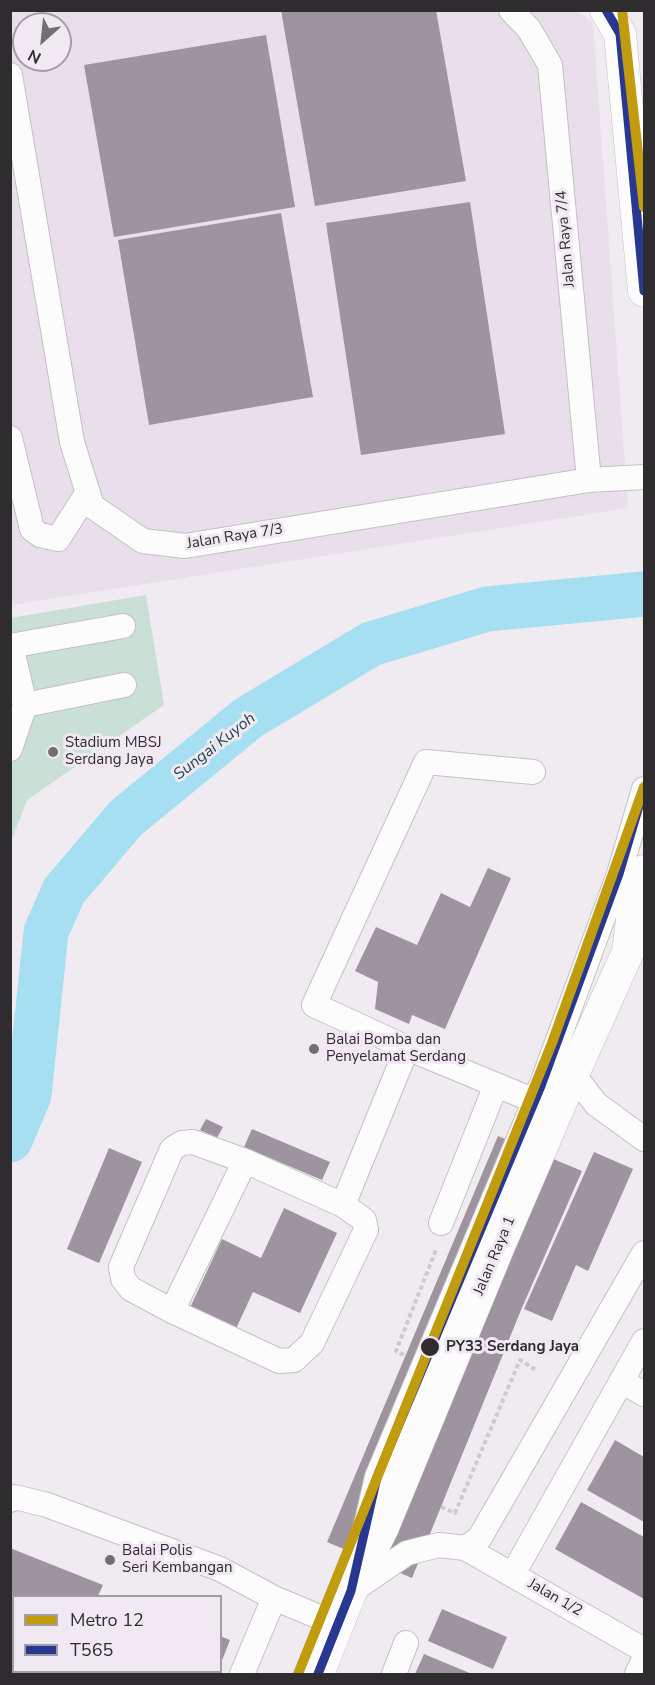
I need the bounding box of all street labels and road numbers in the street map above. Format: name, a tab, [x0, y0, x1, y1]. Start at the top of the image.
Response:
street label: Jalan Raya 7/4	[553, 190, 579, 288]
street label: Jalan Raya 7/3	[186, 521, 284, 553]
street label: Jalan Raya 1	[470, 1214, 520, 1298]
street label: Jalan 1/2	[525, 1575, 585, 1621]

